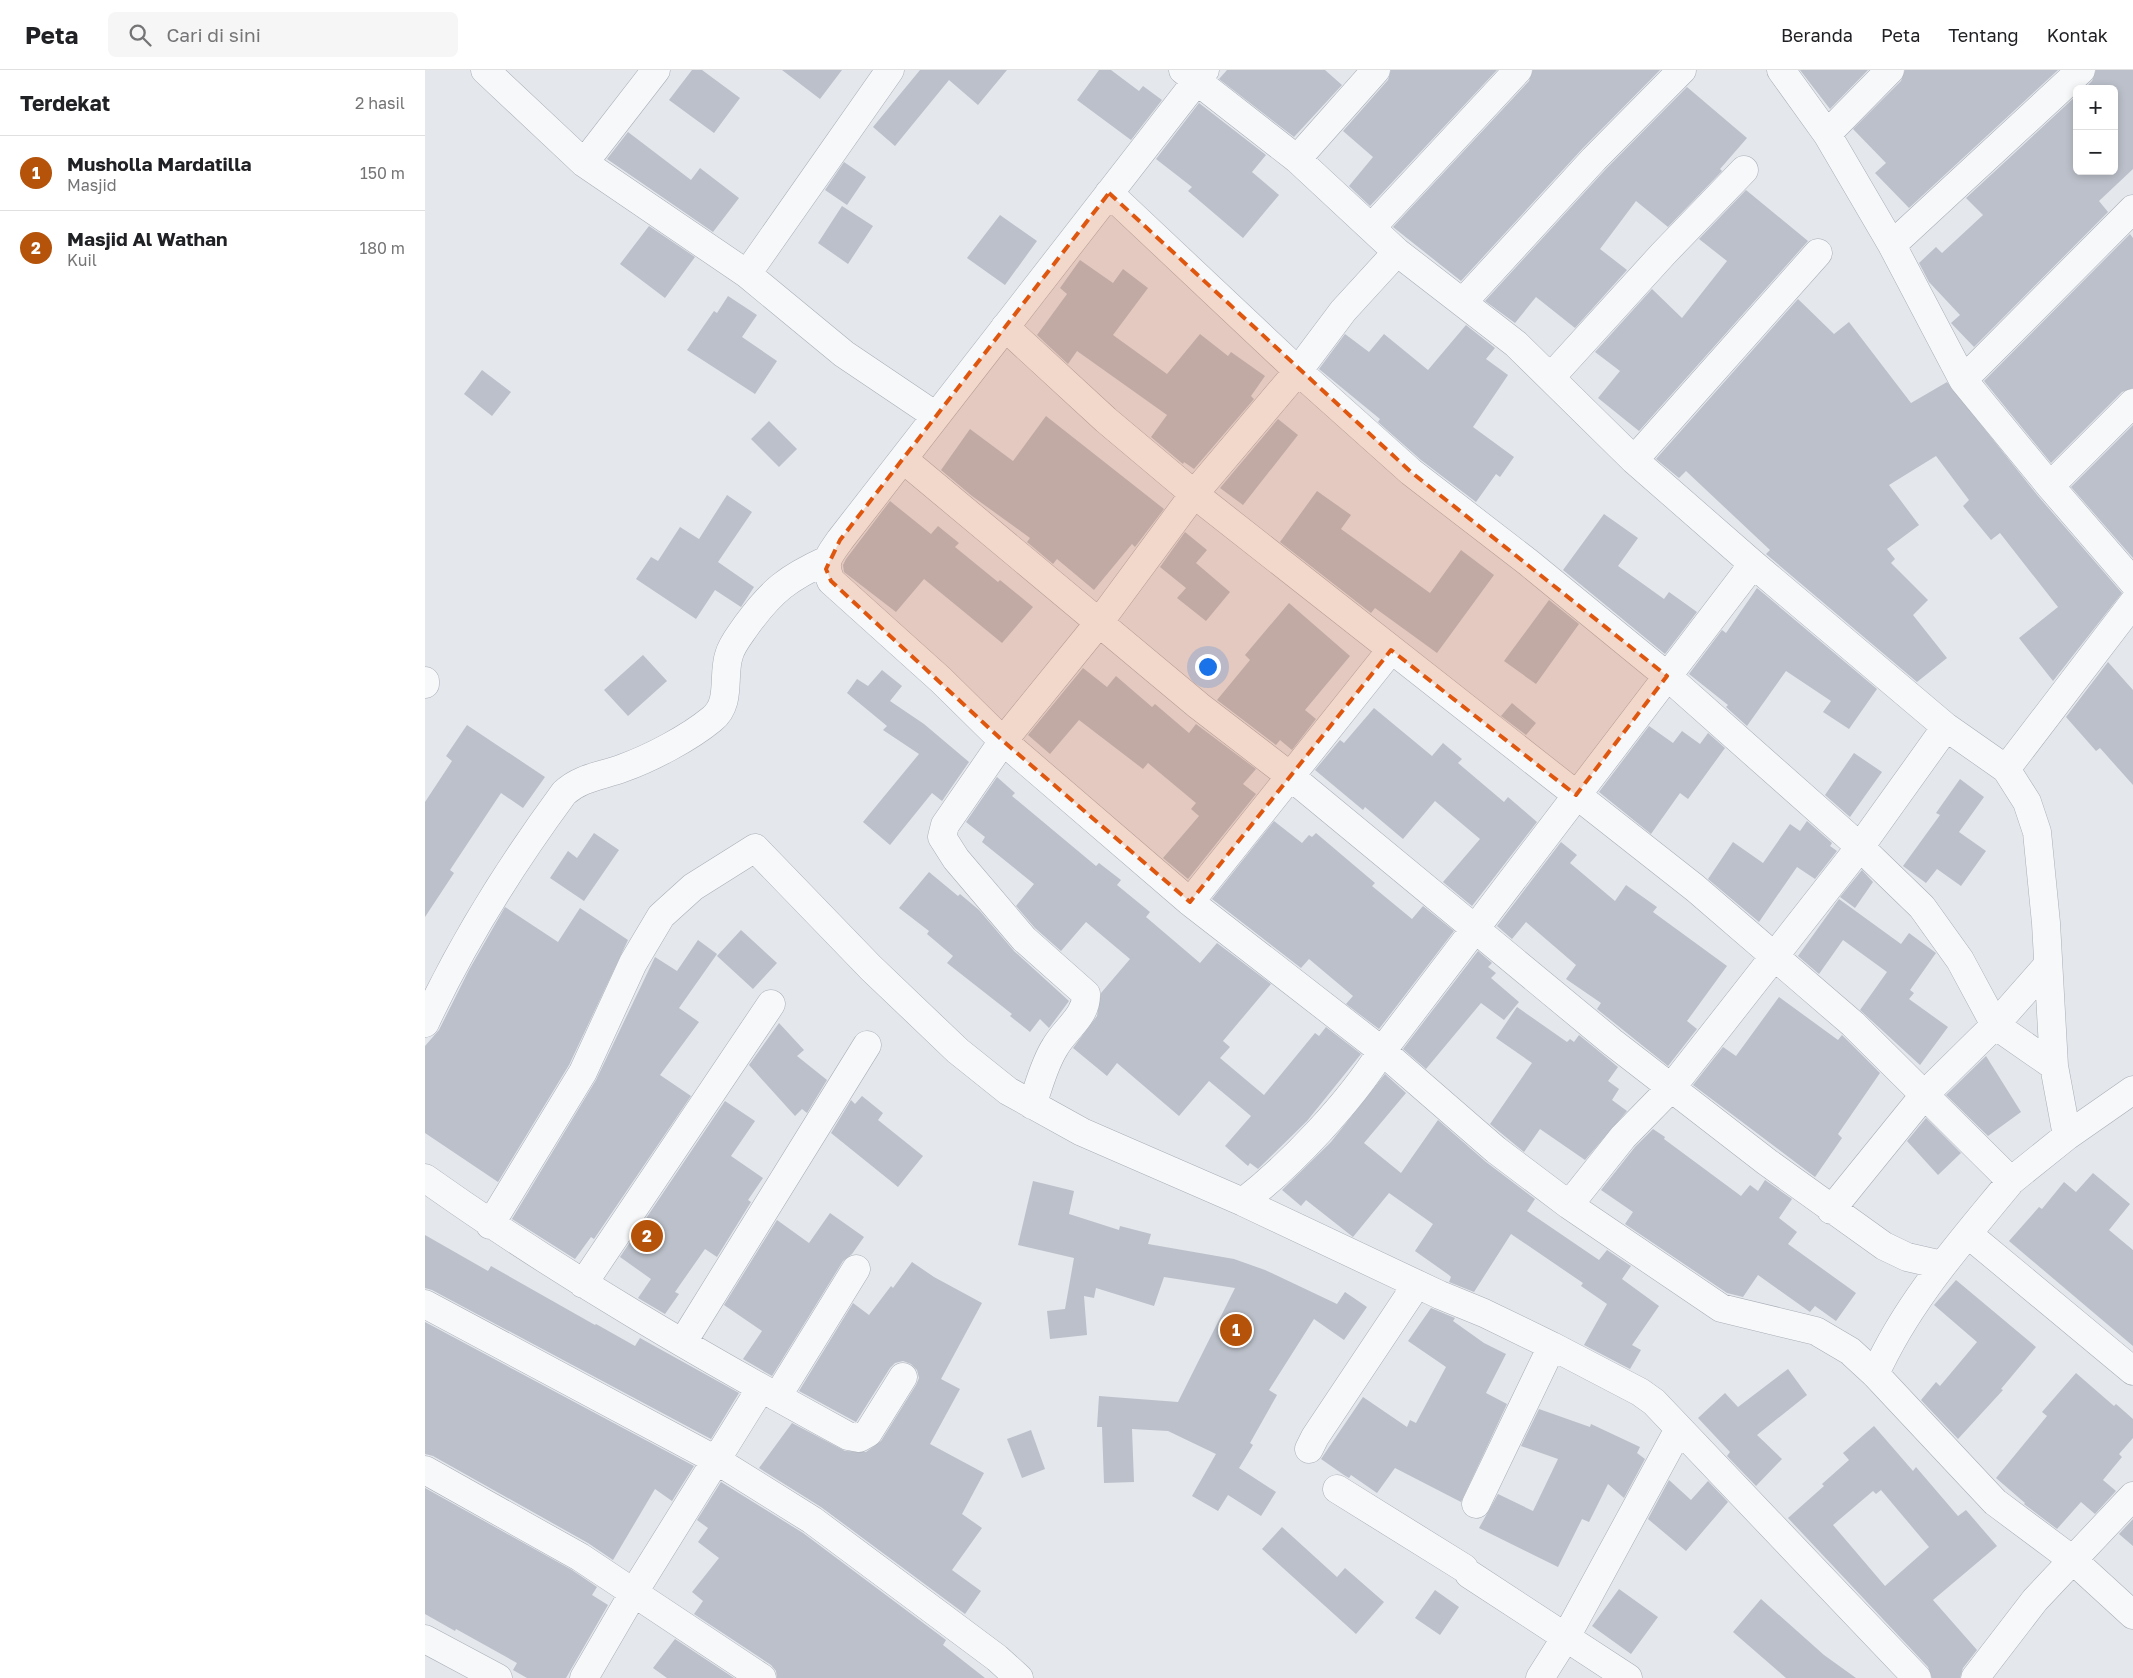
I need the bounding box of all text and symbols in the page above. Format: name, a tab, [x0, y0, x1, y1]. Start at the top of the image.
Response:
search box	[108, 12, 458, 57]
text: Peta	[25, 20, 78, 49]
icon: search	[126, 21, 154, 49]
text: Cari di sini	[166, 23, 261, 46]
text: Beranda	[1781, 24, 1853, 46]
text: Peta	[1881, 24, 1920, 46]
text: Tentang	[1948, 24, 2019, 46]
text: Kontak	[2047, 24, 2108, 46]
map controls	[2073, 85, 2118, 175]
button: +	[2073, 85, 2118, 130]
text: Terdekat	[20, 90, 110, 116]
text: 2 hasil	[355, 93, 405, 113]
button: −	[2073, 130, 2118, 175]
text: Musholla Mardatilla	[67, 152, 252, 175]
text: 1	[32, 163, 40, 183]
text: 150 m	[360, 163, 405, 183]
text: Masjid	[67, 175, 117, 195]
text: Masjid Al Wathan	[67, 227, 228, 250]
text: 2	[31, 238, 41, 258]
text: 180 m	[359, 238, 405, 258]
text: Kuil	[67, 250, 97, 270]
your location	[1195, 654, 1221, 680]
pin: 2	[631, 1217, 663, 1255]
pin: 1	[1220, 1311, 1252, 1349]

